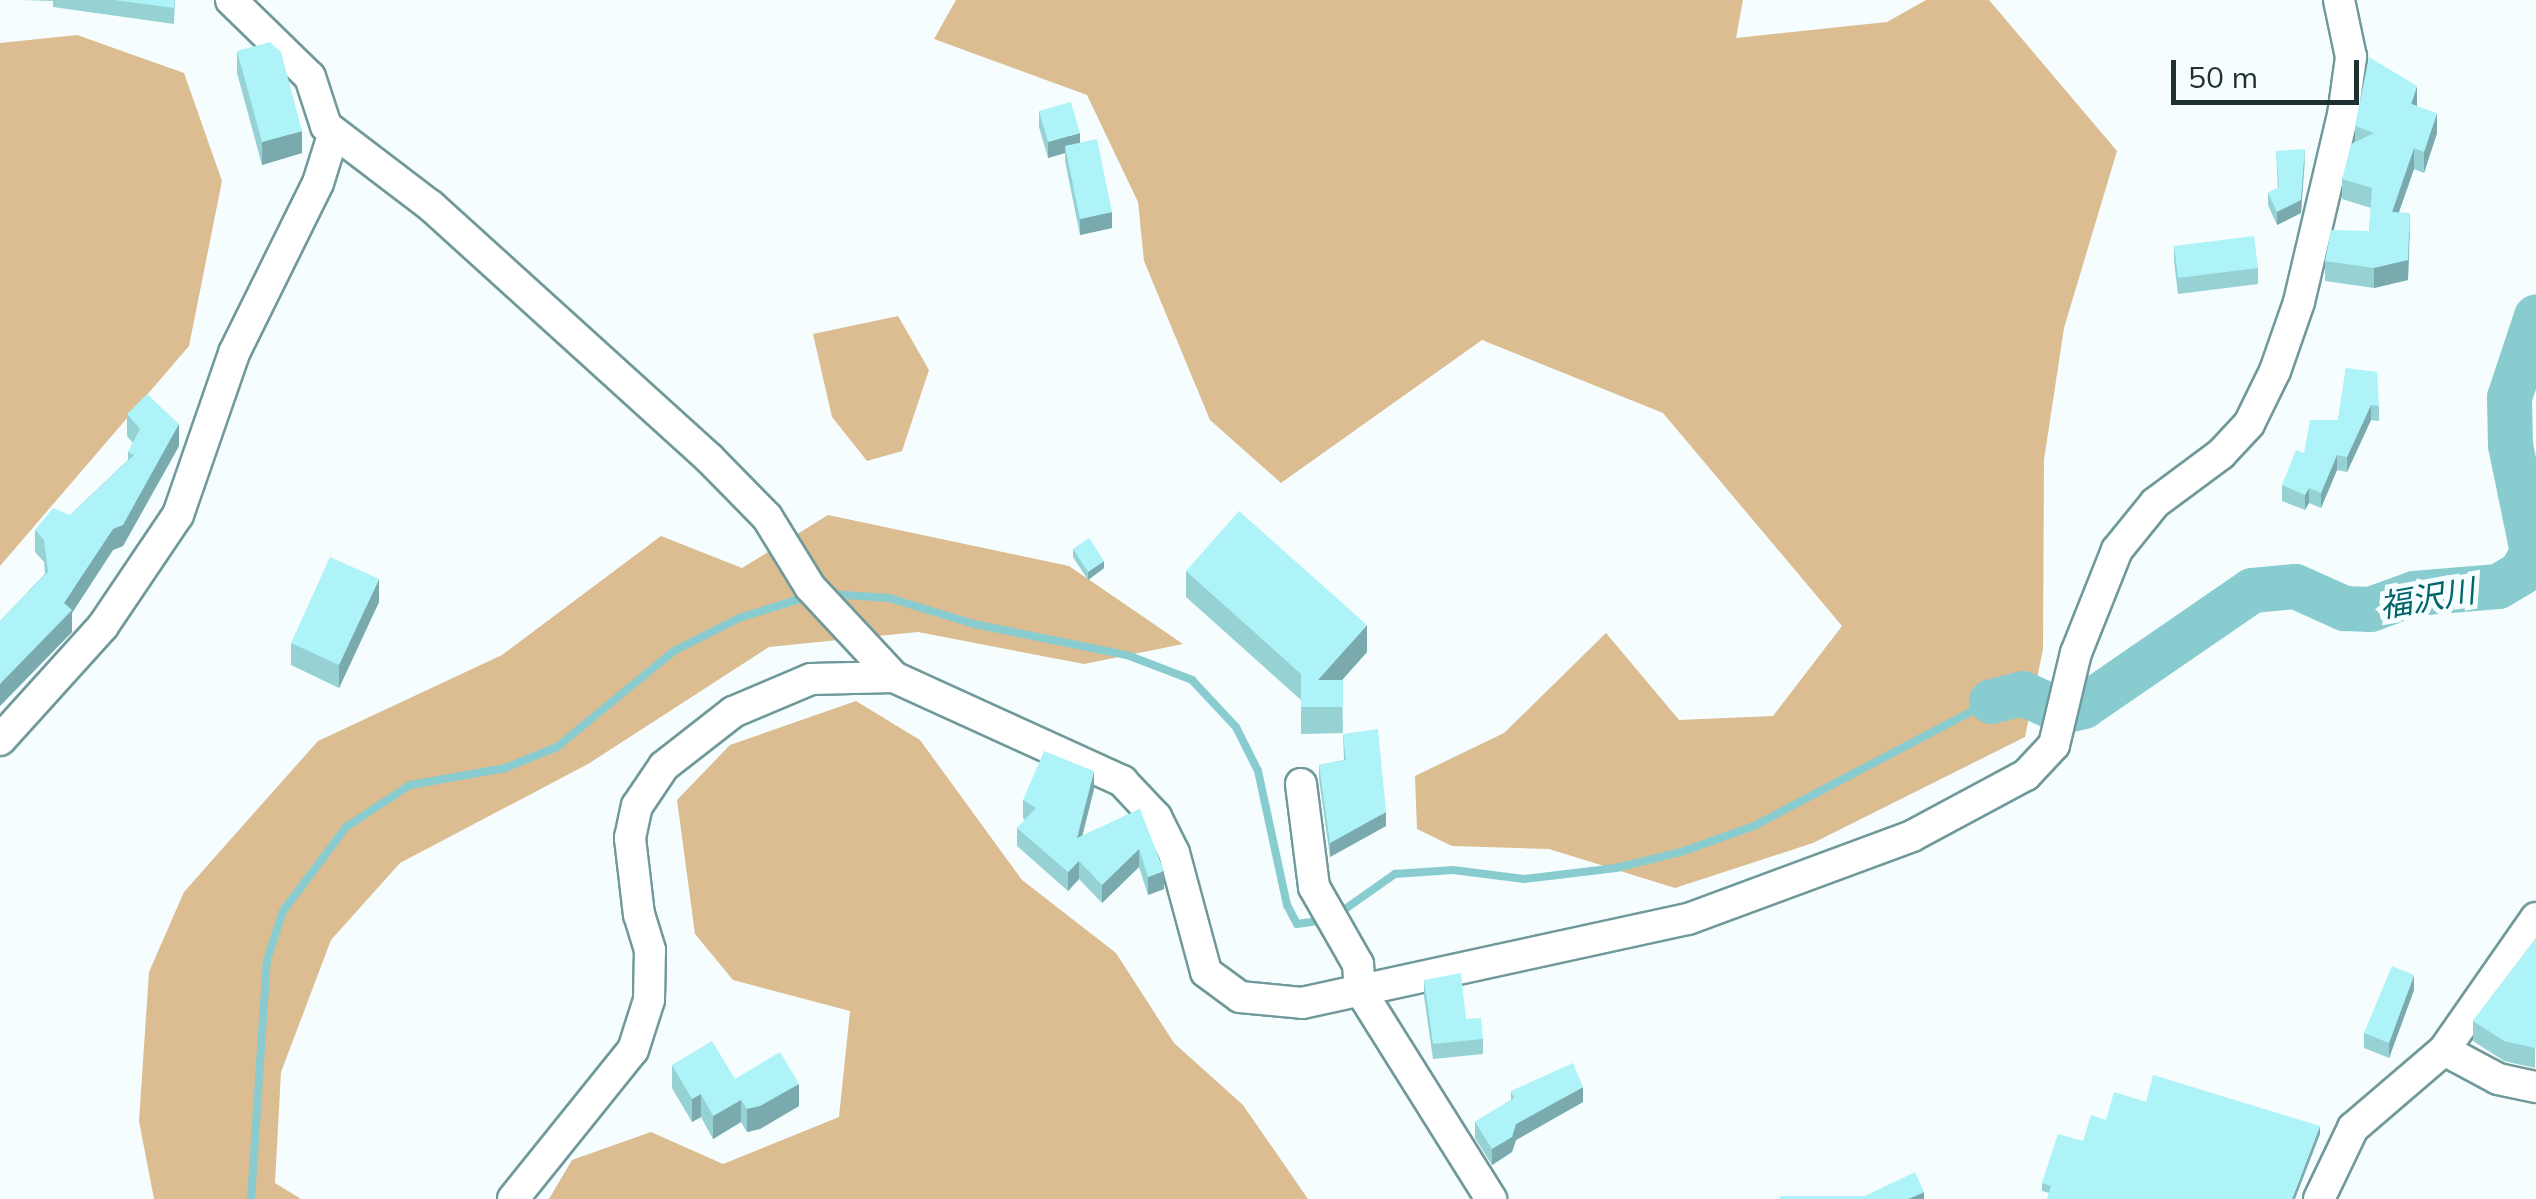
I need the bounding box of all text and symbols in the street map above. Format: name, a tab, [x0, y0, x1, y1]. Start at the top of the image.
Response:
scale bar	[2176, 40, 2364, 102]
text: 50 m	[2188, 58, 2258, 96]
water label: 福沢川	[2376, 571, 2478, 625]

